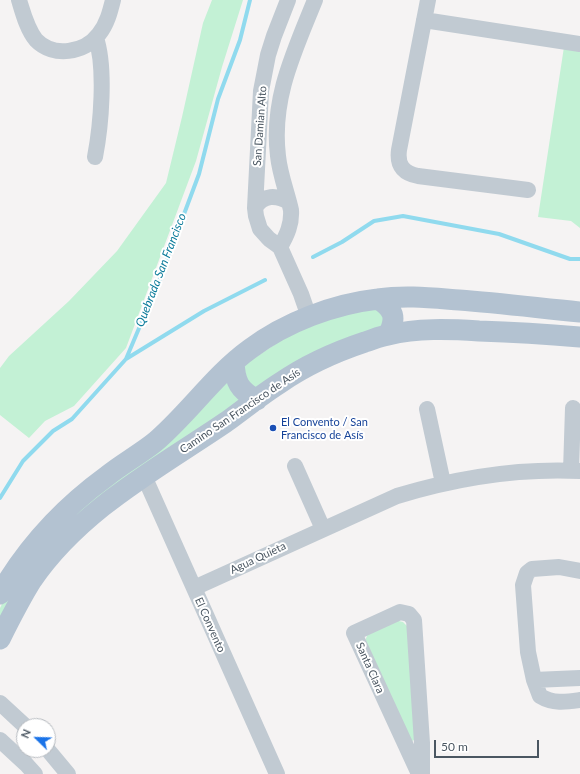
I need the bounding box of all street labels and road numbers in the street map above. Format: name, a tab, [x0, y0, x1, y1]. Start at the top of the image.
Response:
street label: San Damian Alto	[251, 85, 269, 167]
street label: Camino San Francisco de Asís	[177, 366, 303, 456]
street label: Agua Quieta	[228, 539, 288, 577]
street label: El Convento	[192, 595, 228, 655]
street label: Santa Clara	[353, 640, 387, 696]

